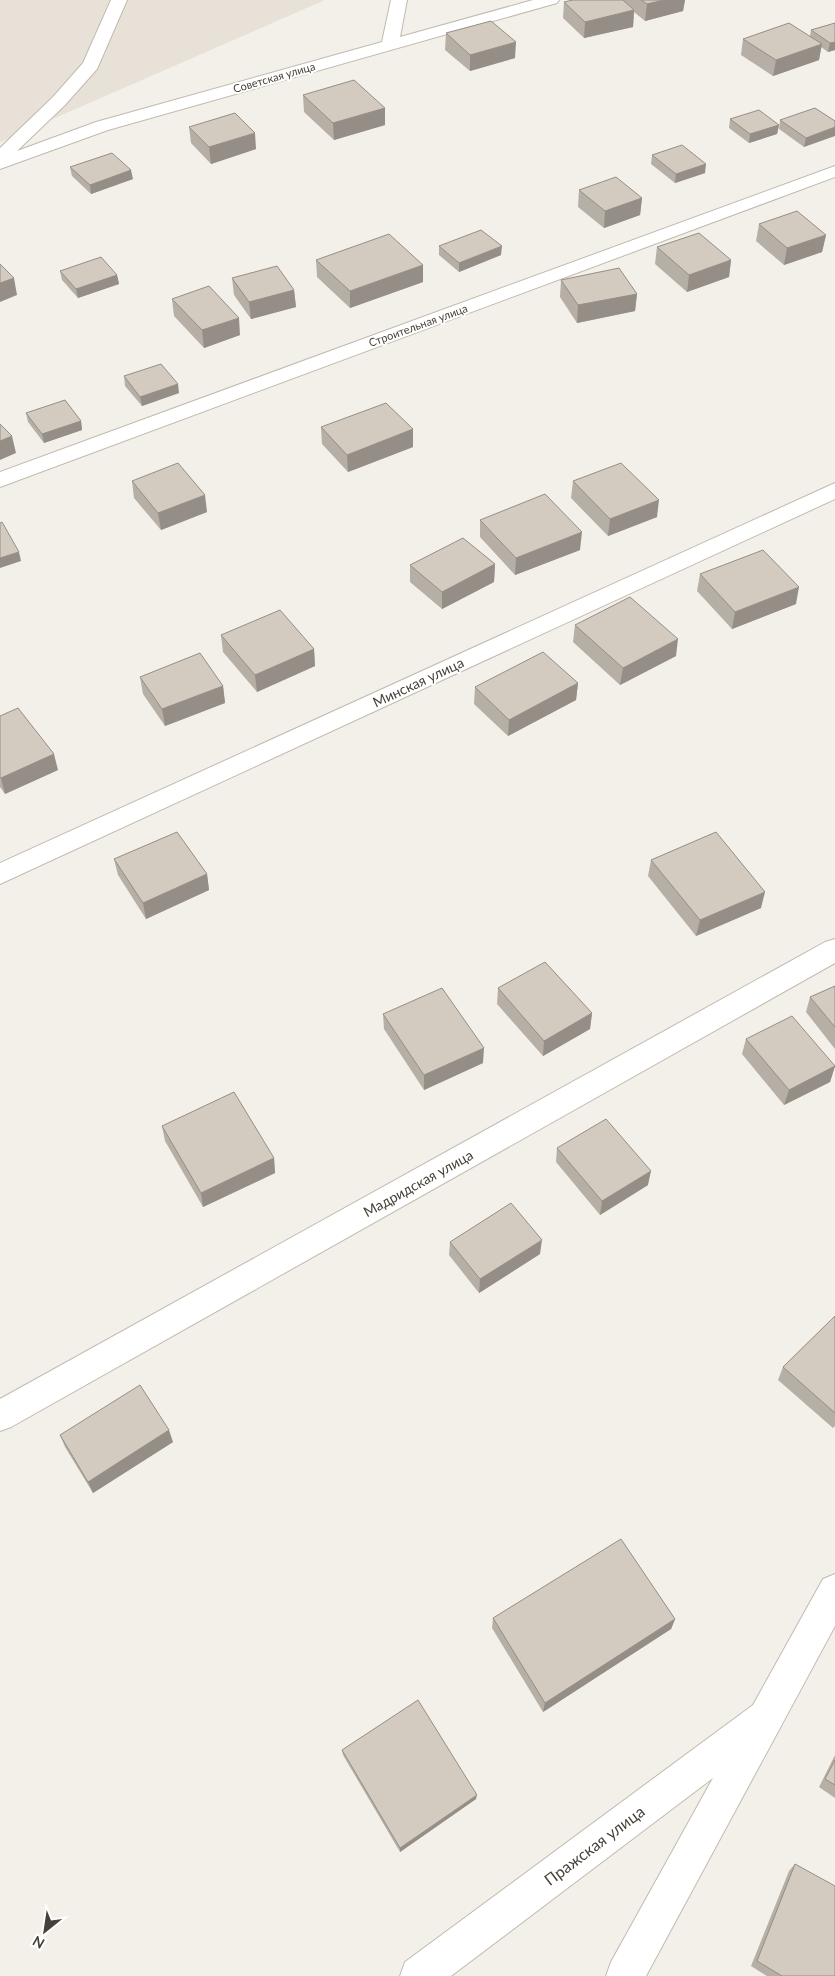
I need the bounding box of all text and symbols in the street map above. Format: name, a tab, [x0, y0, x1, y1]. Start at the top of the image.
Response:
street label: Советская улица	[231, 59, 317, 95]
street label: Строительная улица	[367, 301, 469, 349]
street label: Минская улица	[370, 653, 466, 711]
street label: Мадридская улица	[360, 1146, 476, 1220]
street label: Пражская улица	[540, 1801, 648, 1889]
north arrow	[20, 1906, 70, 1956]
text: N	[29, 1933, 47, 1953]

